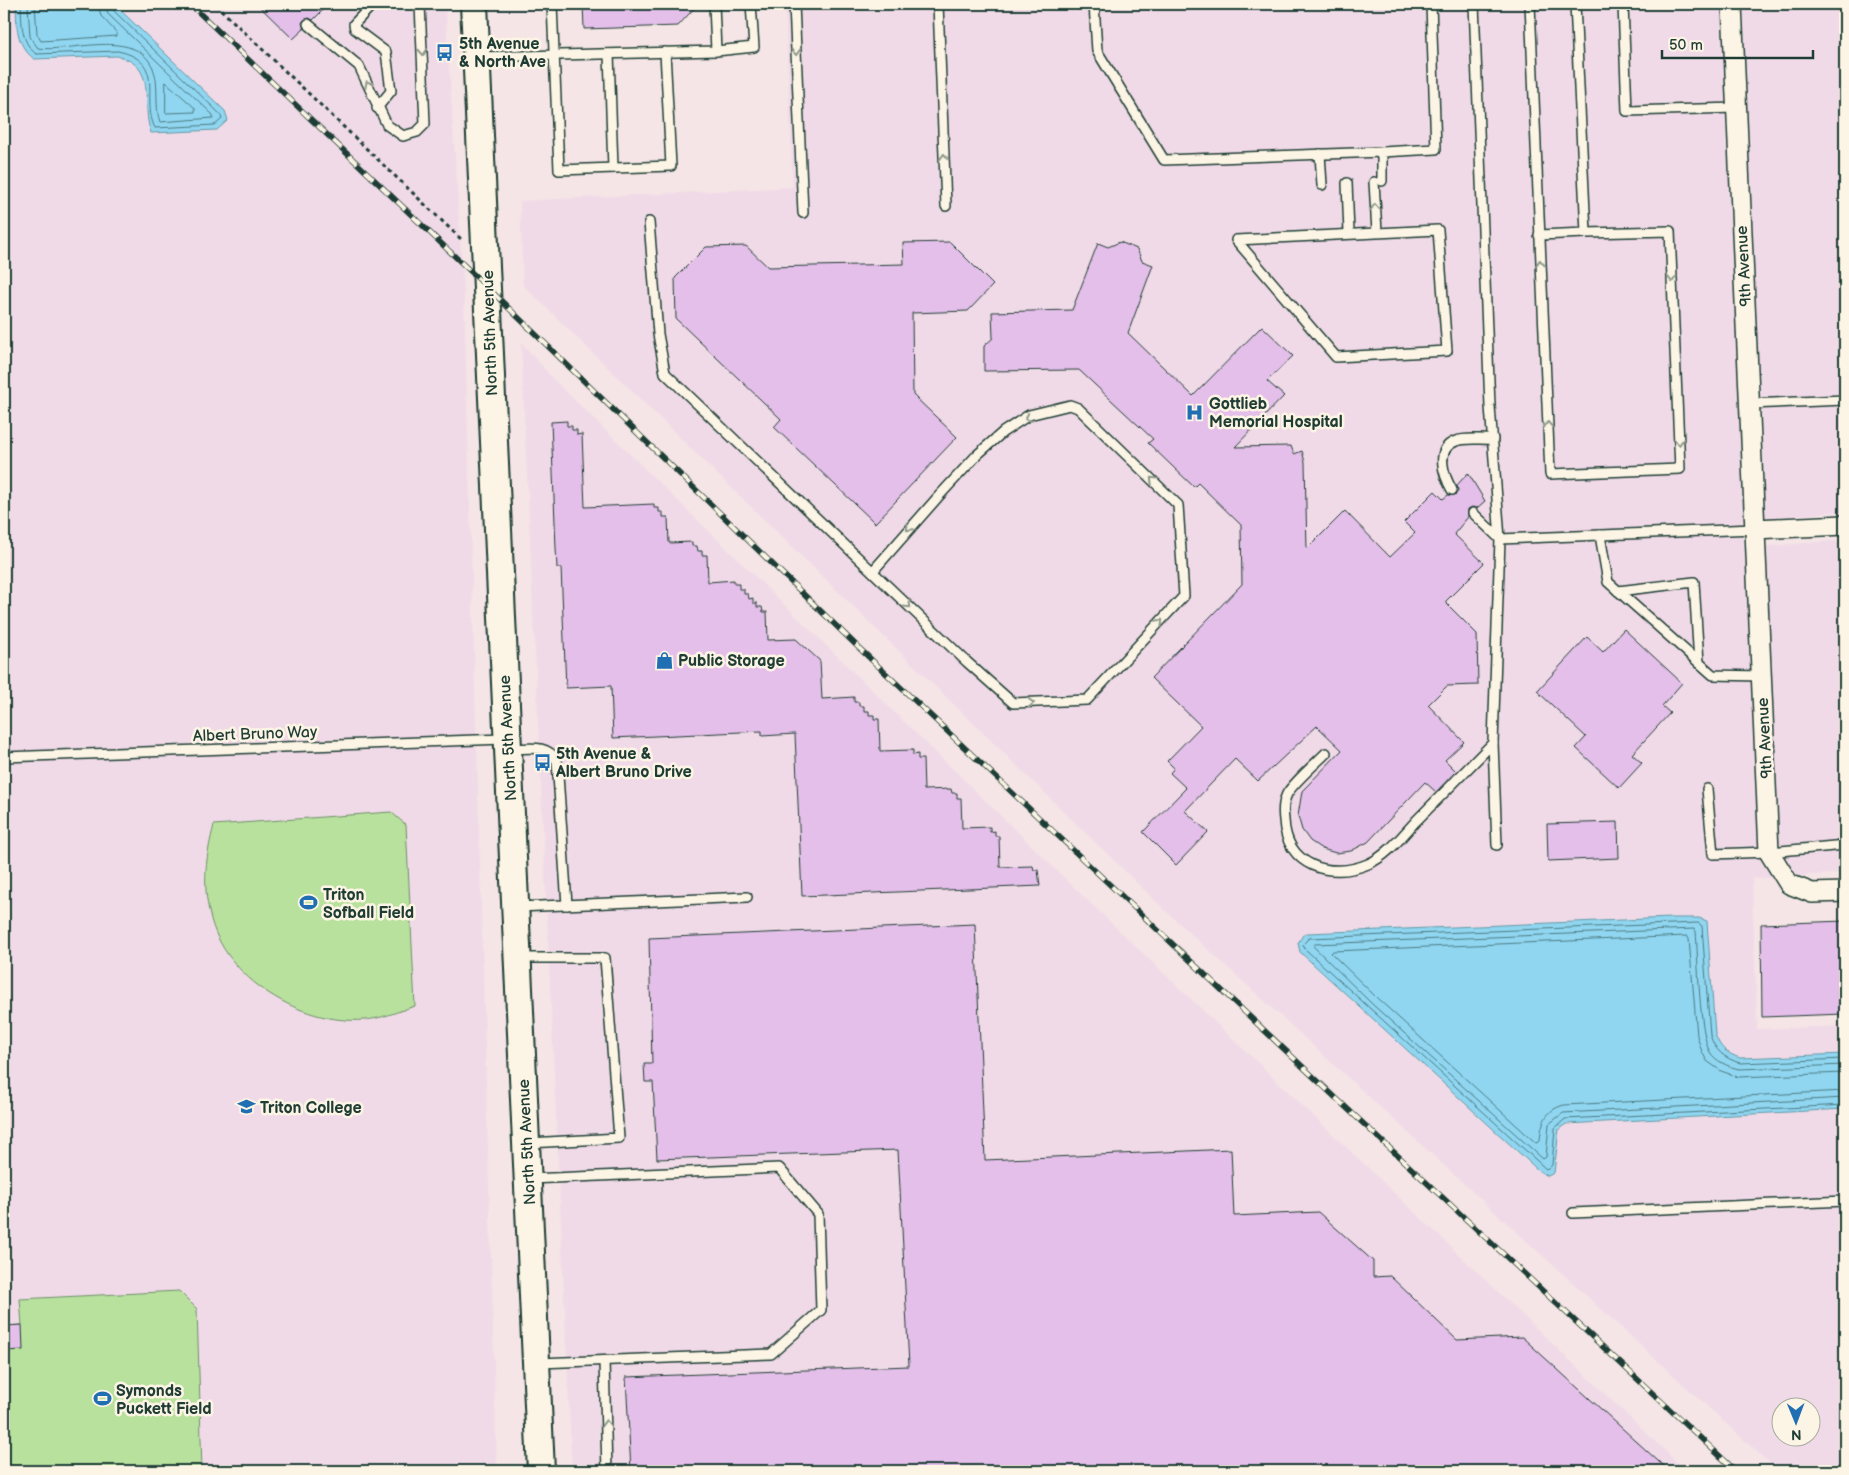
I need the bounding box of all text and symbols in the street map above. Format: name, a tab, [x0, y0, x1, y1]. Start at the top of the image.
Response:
scale bar	[1662, 28, 1813, 60]
place label: 5th Avenue & North Ave	[459, 35, 546, 72]
text: 50 m	[1669, 36, 1703, 55]
bus stop icon: 5th Avenue & North Ave	[435, 42, 455, 62]
one-way arrow	[417, 49, 428, 57]
one-way arrow	[791, 49, 802, 57]
one-way arrow	[364, 80, 374, 89]
one-way arrow	[939, 153, 949, 160]
one-way arrow	[1370, 203, 1381, 211]
street label: 9th Avenue	[1733, 224, 1756, 307]
one-way arrow	[1535, 258, 1546, 266]
street label: North 5th Avenue	[479, 269, 502, 396]
one-way arrow	[1667, 276, 1678, 284]
place label: Gottlieb Memorial Hospital	[1209, 395, 1343, 432]
hospital icon: Gottlieb Memorial Hospital	[1185, 402, 1205, 422]
one-way arrow	[1024, 412, 1033, 422]
one-way arrow	[1542, 421, 1553, 429]
one-way arrow	[1673, 438, 1684, 446]
one-way arrow	[1149, 477, 1158, 486]
one-way arrow	[906, 522, 915, 531]
one-way arrow	[902, 599, 911, 608]
one-way arrow	[1154, 619, 1163, 628]
shop icon: Public Storage	[654, 650, 674, 670]
place label: Public Storage	[678, 652, 785, 671]
street label: North 5th Avenue	[496, 674, 521, 801]
street label: 9th Avenue	[1754, 696, 1777, 779]
one-way arrow	[1028, 697, 1036, 708]
street label: Albert Bruno Way	[193, 723, 318, 746]
place label: 5th Avenue & Albert Bruno Drive	[555, 745, 692, 782]
bus stop icon: 5th Avenue & Albert Bruno Drive	[532, 752, 552, 772]
place label: Triton Sofball Field	[323, 886, 414, 923]
sports icon: Triton Sofball Field	[299, 893, 319, 913]
street label: North 5th Avenue	[515, 1078, 540, 1205]
school or university icon: Triton College	[236, 1097, 256, 1117]
place label: Triton College	[260, 1099, 362, 1118]
place label: Symonds Puckett Field	[116, 1382, 212, 1419]
sports icon: Symonds Puckett Field	[92, 1389, 112, 1409]
north arrow	[1772, 1398, 1822, 1448]
one-way arrow	[600, 1418, 611, 1426]
text: N	[1791, 1426, 1802, 1443]

